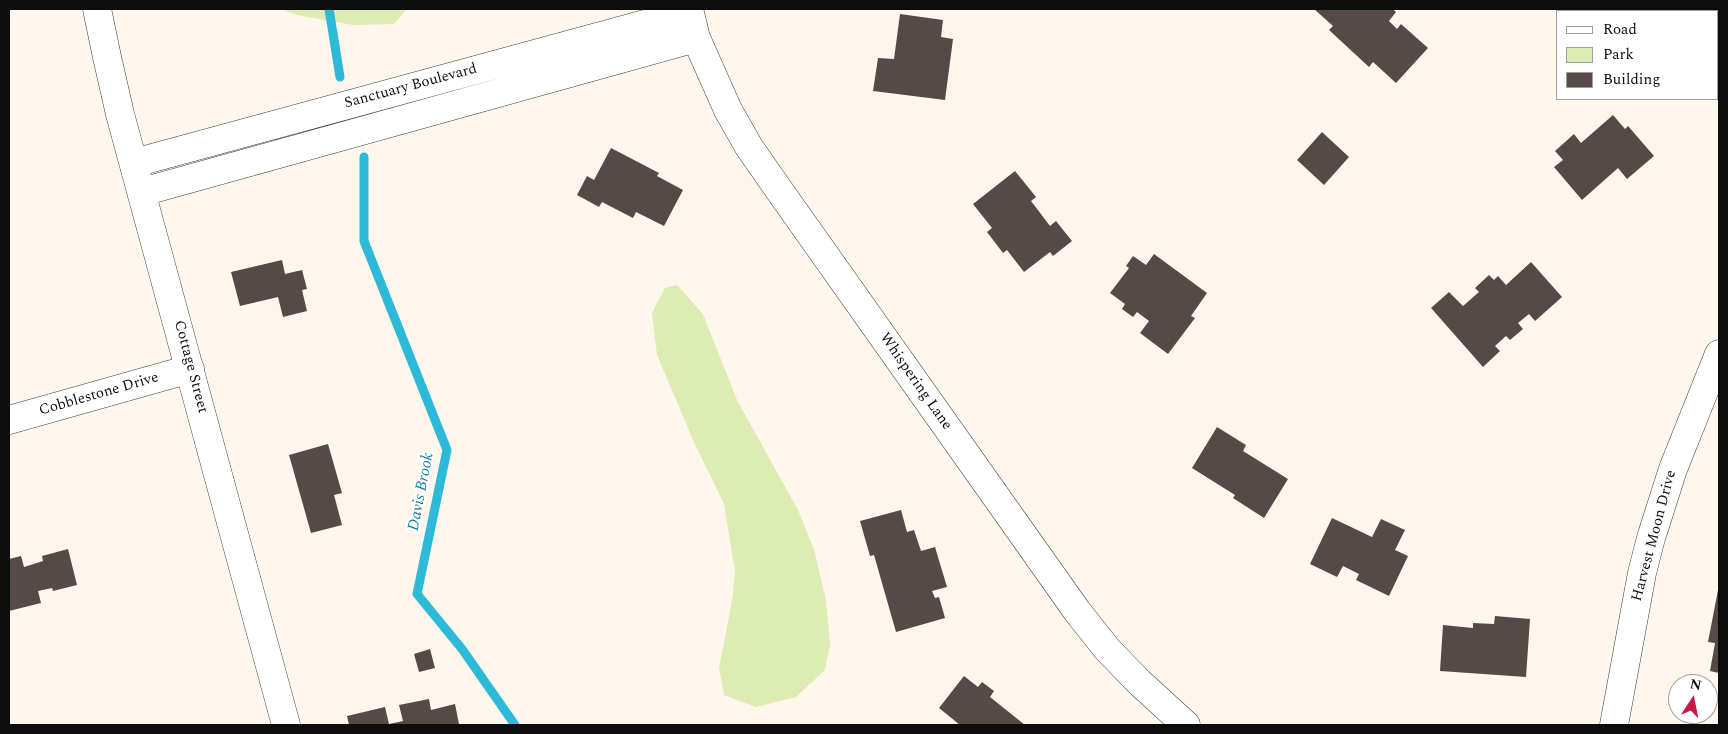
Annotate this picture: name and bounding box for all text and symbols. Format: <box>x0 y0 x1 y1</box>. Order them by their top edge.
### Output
legend <box>1556 10 1718 100</box>
text: Road <box>1603 18 1637 41</box>
text: Park <box>1603 43 1634 66</box>
street label: Sanctuary Boulevard <box>343 61 479 113</box>
text: Building <box>1603 68 1660 91</box>
street label: Cottage Street <box>169 319 211 415</box>
street label: Whispering Lane <box>875 330 955 434</box>
street label: Cobblestone Drive <box>37 369 161 421</box>
water label: Davis Brook <box>405 451 439 533</box>
street label: Harvest Moon Drive <box>1629 468 1681 604</box>
text: N <box>1688 673 1703 696</box>
north arrow <box>1668 674 1718 724</box>

